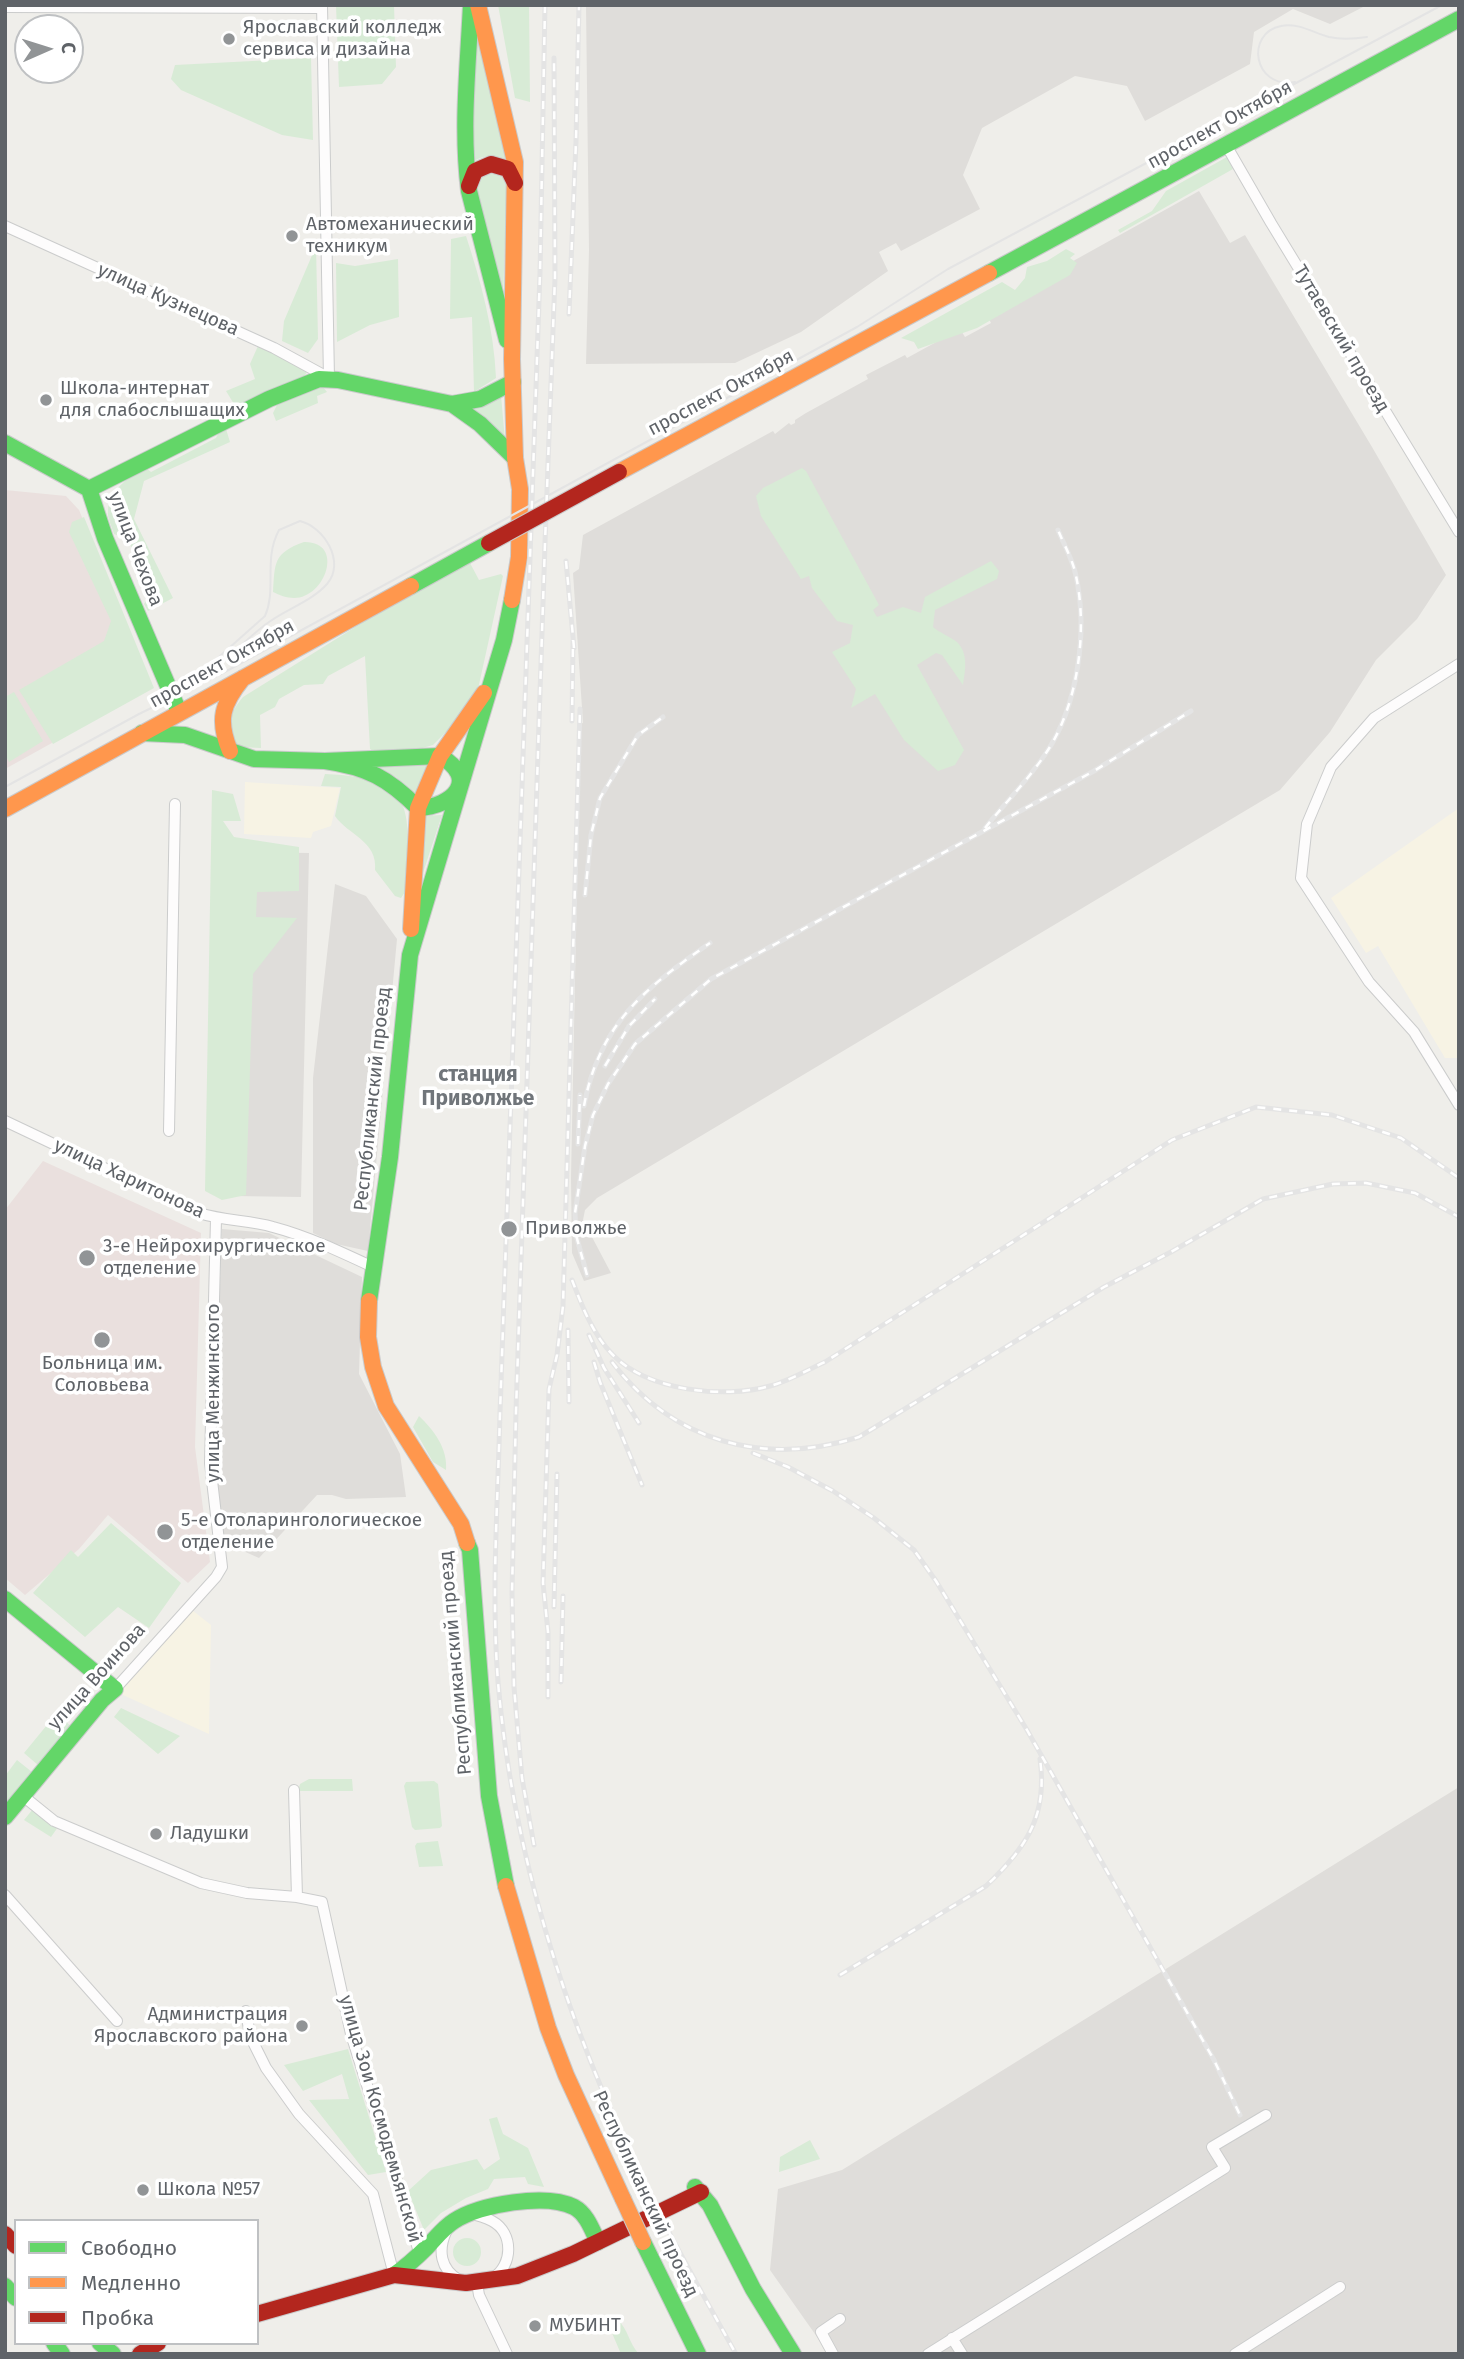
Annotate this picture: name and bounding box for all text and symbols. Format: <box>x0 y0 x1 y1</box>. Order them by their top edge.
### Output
north arrow <box>14 14 84 84</box>
place label: Ярославский колледж сервиса и дизайна <box>243 17 442 61</box>
marker: Ярославский колледж сервиса и дизайна <box>221 31 237 47</box>
text: С <box>57 42 80 54</box>
street label: проспект Октября <box>1144 76 1296 174</box>
place label: Автомеханический техникум <box>306 214 474 258</box>
marker: Автомеханический техникум <box>284 228 300 244</box>
street label: улица Кузнецова <box>94 259 242 341</box>
street label: Тутаевский проезд <box>1288 261 1394 417</box>
street label: проспект Октября <box>644 345 798 441</box>
place label: Школа-интернат для слабослышащих <box>60 378 245 422</box>
marker: Школа-интернат для слабослышащих <box>38 392 54 408</box>
street label: улица Чехова <box>103 489 167 609</box>
street label: проспект Октября <box>146 615 298 713</box>
street label: Республиканский проезд <box>350 986 396 1212</box>
district label: станция Приволжье <box>422 1062 534 1112</box>
street label: улица Харитонова <box>50 1134 208 1224</box>
place label: Приволжье <box>525 1218 627 1240</box>
marker: Приволжье <box>499 1219 519 1239</box>
place label: 3-е Нейрохирургическое отделение <box>103 1236 325 1280</box>
marker: 3-е Нейрохирургическое отделение <box>77 1248 97 1268</box>
street label: улица Менжинского <box>203 1303 225 1483</box>
marker: Больница им. Соловьева <box>92 1330 112 1350</box>
place label: Больница им. Соловьева <box>42 1353 162 1397</box>
place label: 5-е Отоларингологическое отделение <box>181 1510 422 1554</box>
marker: 5-е Отоларингологическое отделение <box>155 1522 175 1542</box>
street label: Республиканский проезд <box>435 1550 477 1776</box>
street label: улица Воинова <box>43 1619 151 1735</box>
place label: Ладушки <box>170 1823 249 1845</box>
marker: Ладушки <box>148 1826 164 1842</box>
street label: улица Зои Космодемьянской <box>334 1993 426 2245</box>
place label: Администрация Ярославского района <box>94 2004 288 2048</box>
marker: Администрация Ярославского района <box>294 2018 310 2034</box>
street label: Республиканский проезд <box>587 2087 703 2301</box>
place label: Школа №57 <box>157 2179 260 2201</box>
marker: Школа №57 <box>135 2182 151 2198</box>
legend <box>14 2219 259 2345</box>
text: Свободно <box>81 2235 177 2261</box>
text: Медленно <box>81 2270 181 2296</box>
text: Пробка <box>81 2305 154 2331</box>
place label: МУБИНТ <box>549 2315 621 2337</box>
marker: МУБИНТ <box>527 2318 543 2334</box>

